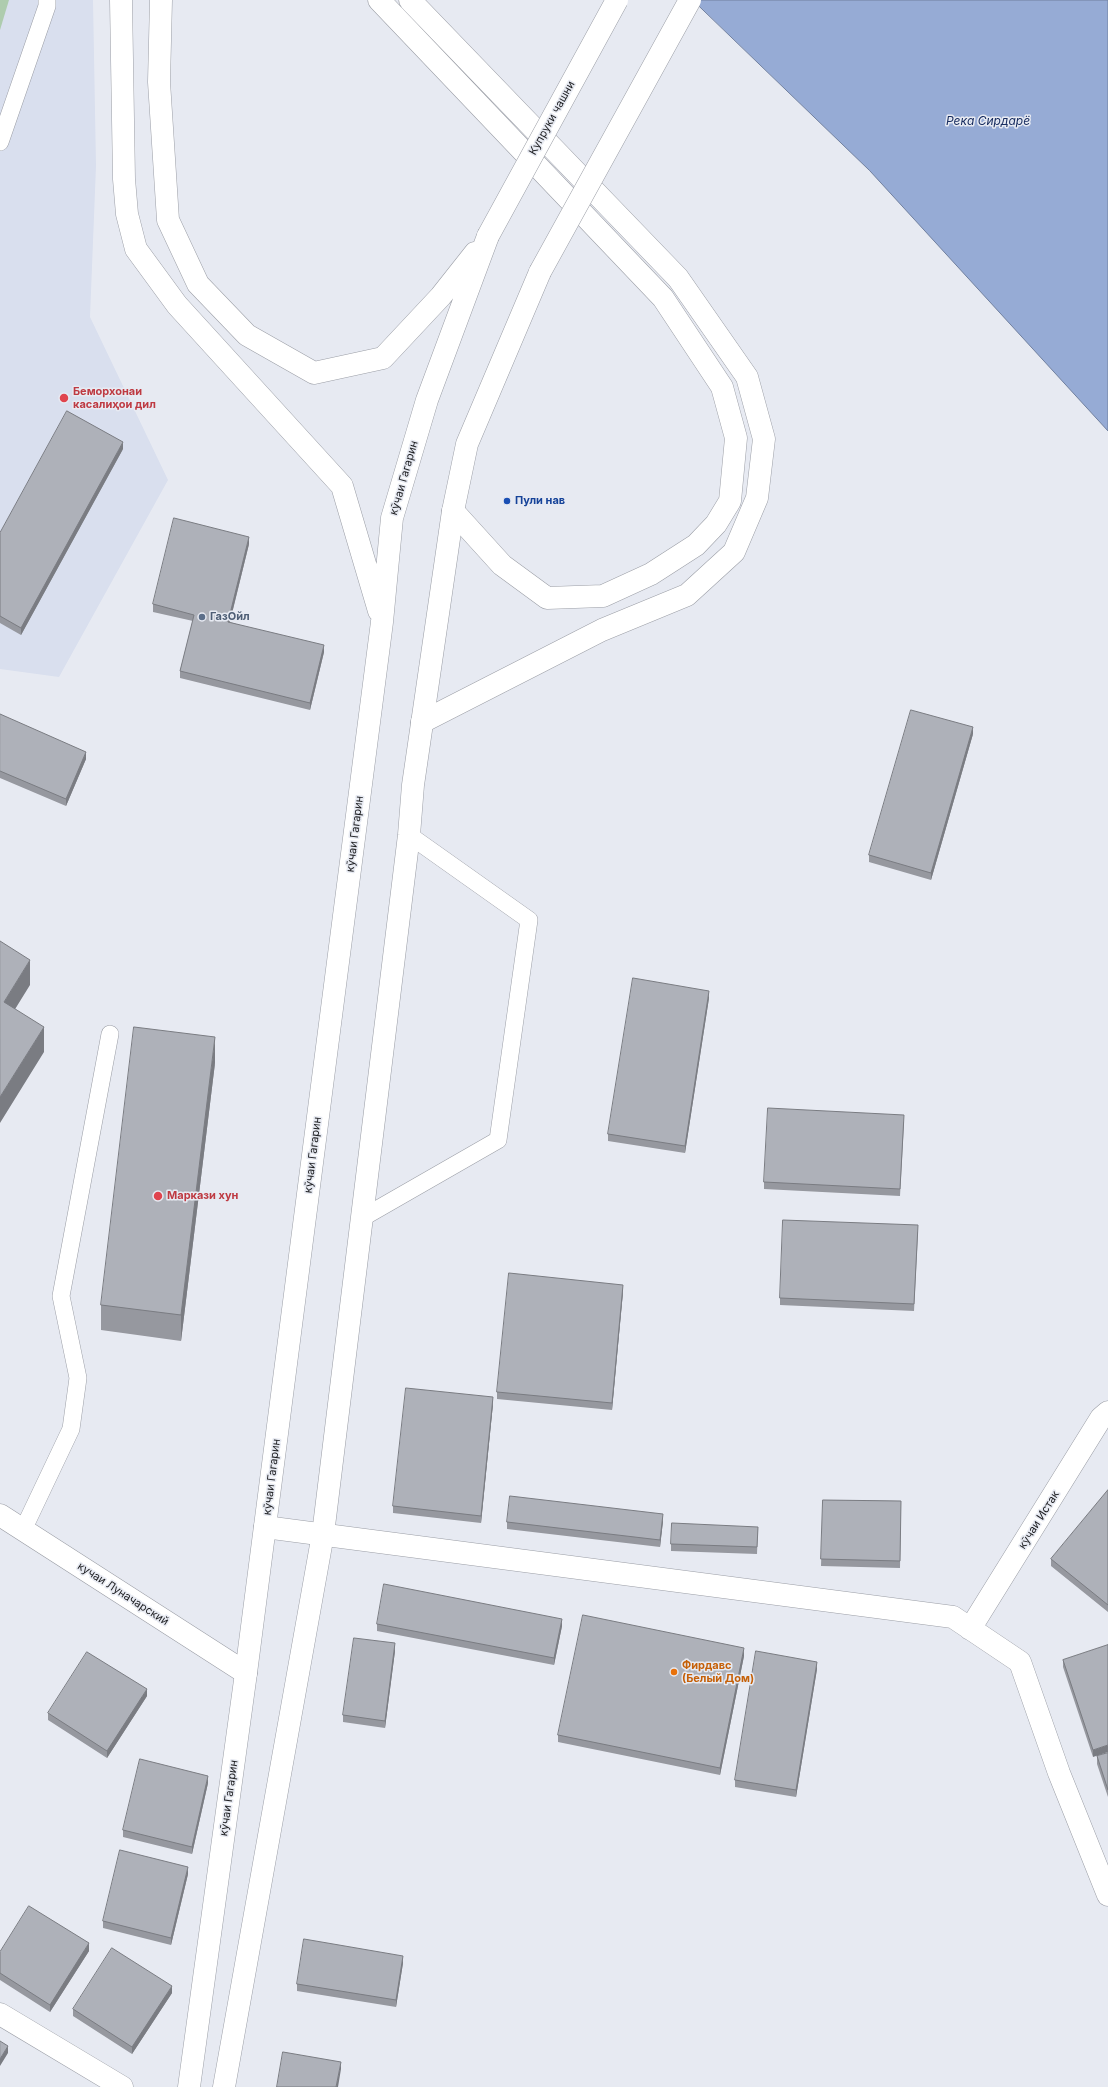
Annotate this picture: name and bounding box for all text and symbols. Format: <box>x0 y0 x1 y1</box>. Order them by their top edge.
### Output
street label: Купруки чашни <box>526 79 578 157</box>
water label: Река Сирдарё <box>946 114 1030 128</box>
place label: Беморхонаи касалиҳои дил <box>73 385 156 411</box>
marker: Беморхонаи касалиҳои дил <box>58 392 70 404</box>
street label: кӯчаи Гагарин <box>387 439 421 517</box>
place label: Пули нав <box>515 494 565 508</box>
marker: Пули нав <box>502 496 512 506</box>
place label: ГазОйл <box>210 610 250 624</box>
marker: ГазОйл <box>197 612 207 622</box>
street label: кӯчаи Гагарин <box>344 795 366 873</box>
street label: кӯчаи Гагарин <box>302 1116 324 1194</box>
place label: Маркази хун <box>167 1189 238 1203</box>
marker: Маркази хун <box>152 1190 164 1202</box>
street label: кӯчаи Гагарин <box>261 1438 283 1516</box>
street label: кӯчаи Истак <box>1016 1488 1062 1552</box>
street label: кучаи Луначарский <box>75 1560 171 1628</box>
place label: Фирдавс (Белый Дом) <box>682 1659 754 1685</box>
marker: Фирдавс (Белый Дом) <box>669 1667 679 1677</box>
street label: кӯчаи Гагарин <box>217 1759 241 1837</box>

